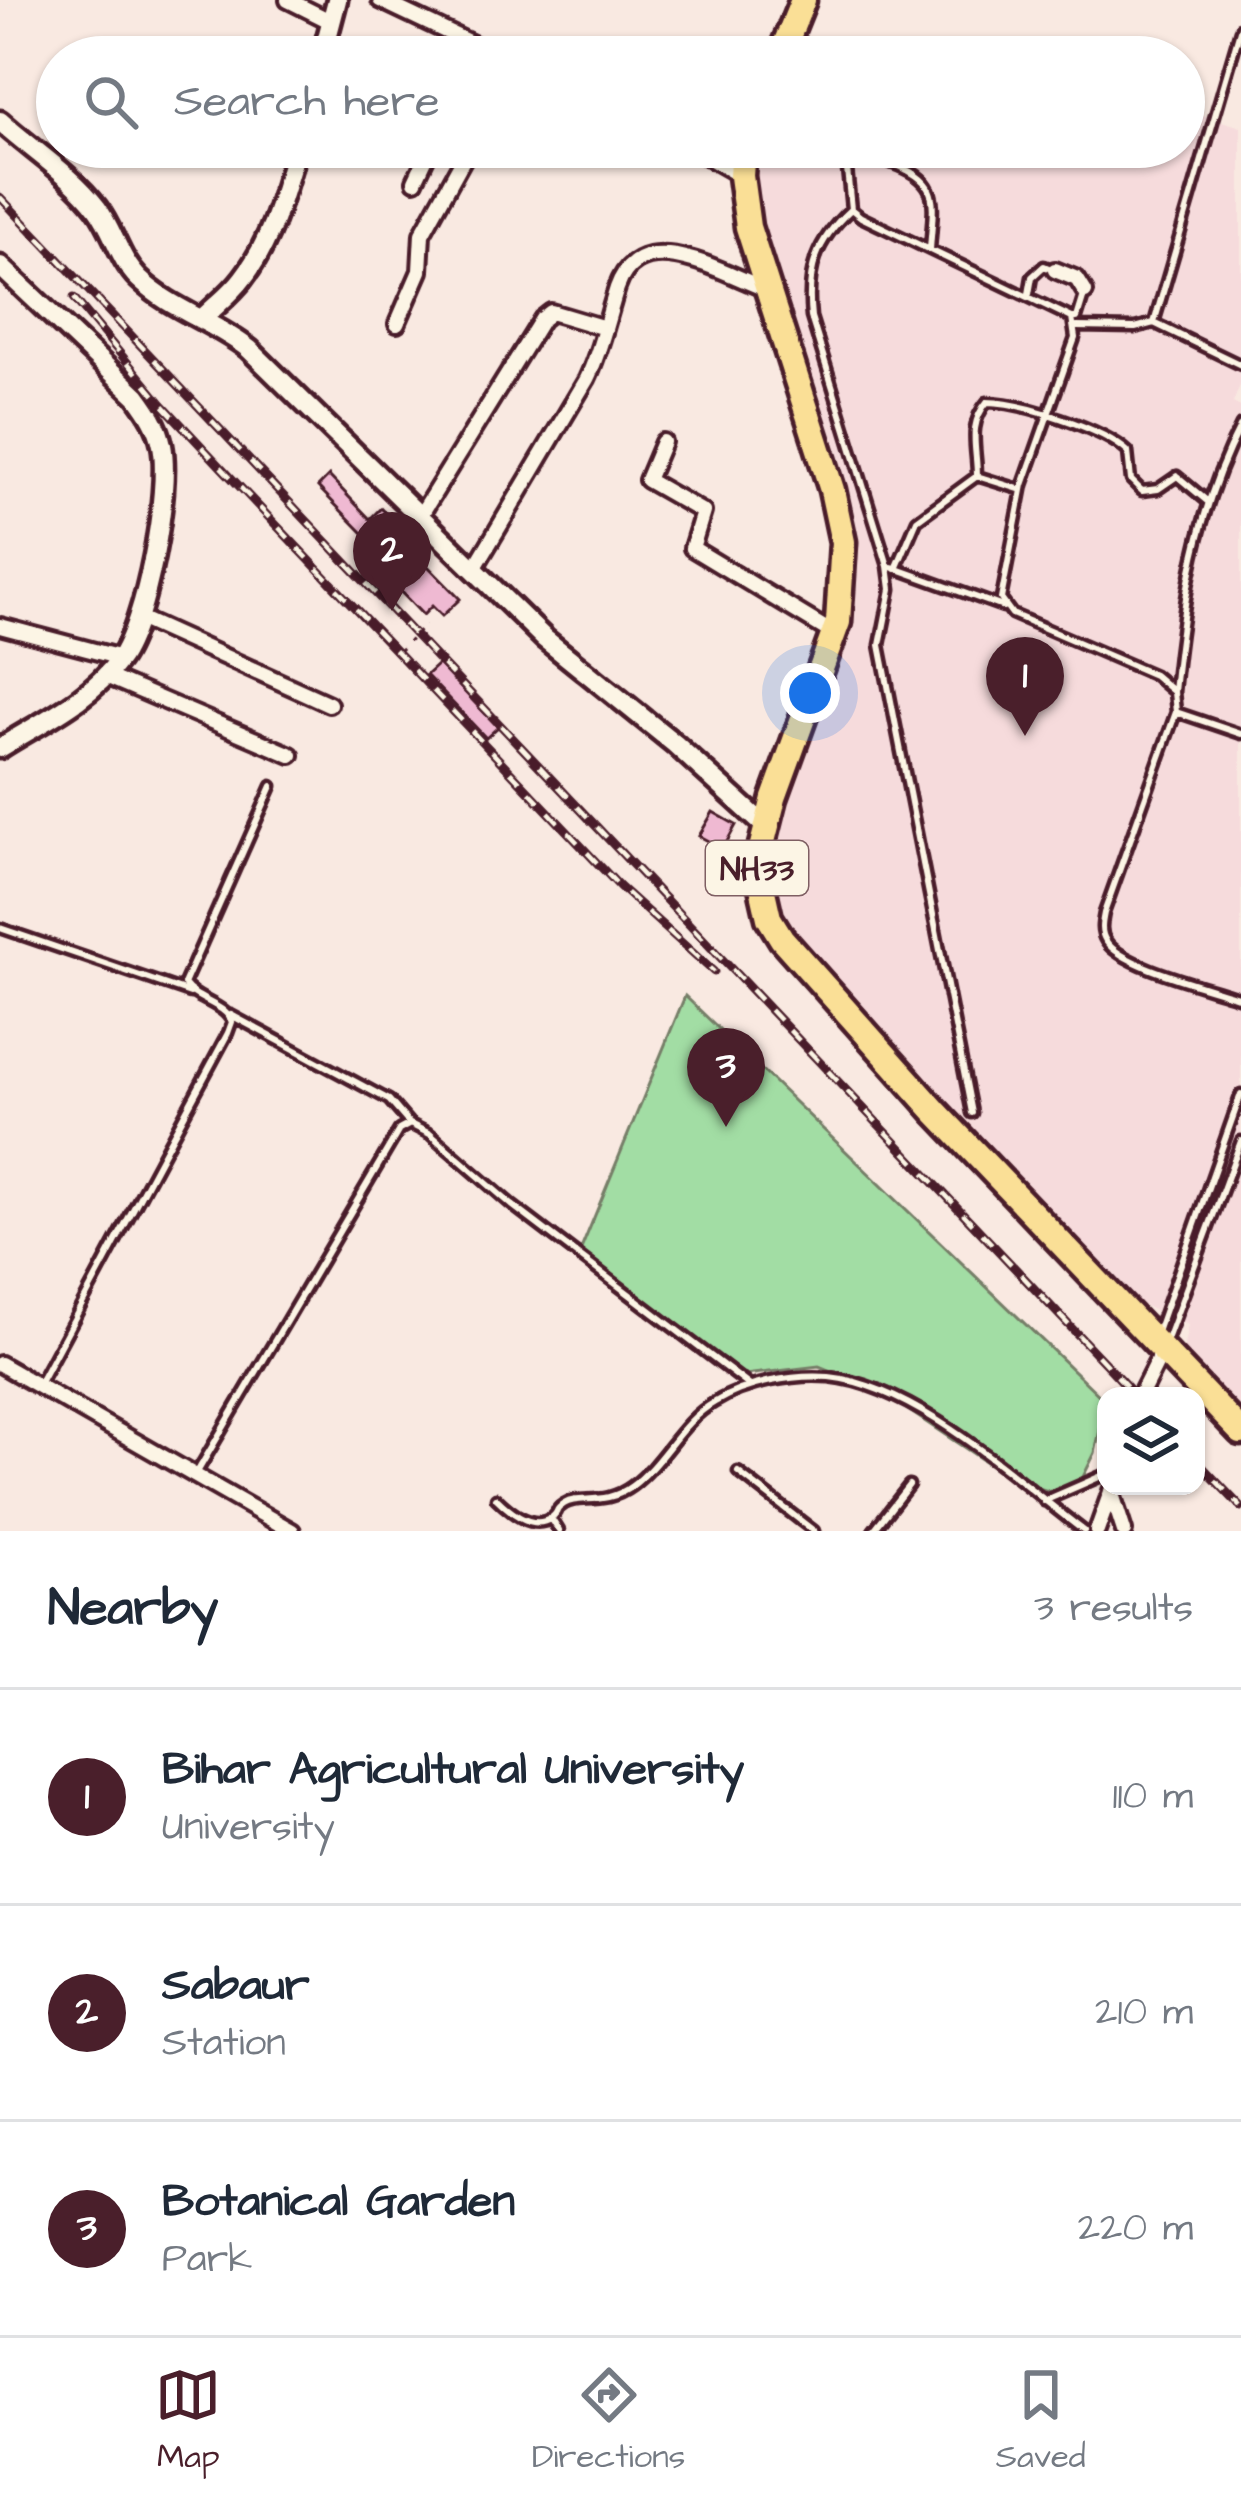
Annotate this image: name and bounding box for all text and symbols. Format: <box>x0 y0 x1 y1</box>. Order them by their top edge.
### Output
search box <box>36 36 1205 168</box>
icon: search <box>78 69 144 135</box>
text: Search here <box>174 71 440 133</box>
pin: 2 <box>353 512 431 611</box>
pin: 1 <box>986 637 1064 736</box>
your location <box>780 663 840 723</box>
road number: NH33 <box>706 841 808 895</box>
pin: 3 <box>687 1028 765 1127</box>
map controls <box>1097 1387 1205 1495</box>
button: layers <box>1097 1387 1205 1495</box>
text: Nearby <box>48 1574 218 1645</box>
text: 3 results <box>1034 1582 1193 1636</box>
text: Bihar Agricultural University <box>162 1739 744 1801</box>
text: 1 <box>85 1770 90 1824</box>
text: 110 m <box>1112 1770 1193 1824</box>
text: University <box>162 1801 335 1855</box>
text: Sabaur <box>162 1955 310 2017</box>
text: 2 <box>76 1986 98 2040</box>
text: 210 m <box>1095 1986 1193 2040</box>
text: Station <box>162 2017 286 2071</box>
text: Botanical Garden <box>162 2171 515 2233</box>
text: 3 <box>77 2202 97 2256</box>
text: 220 m <box>1078 2202 1193 2256</box>
text: Park <box>162 2233 252 2287</box>
tab: Map <box>155 2362 221 2480</box>
tab: Directions <box>532 2362 685 2480</box>
tab: Saved <box>996 2362 1086 2480</box>

